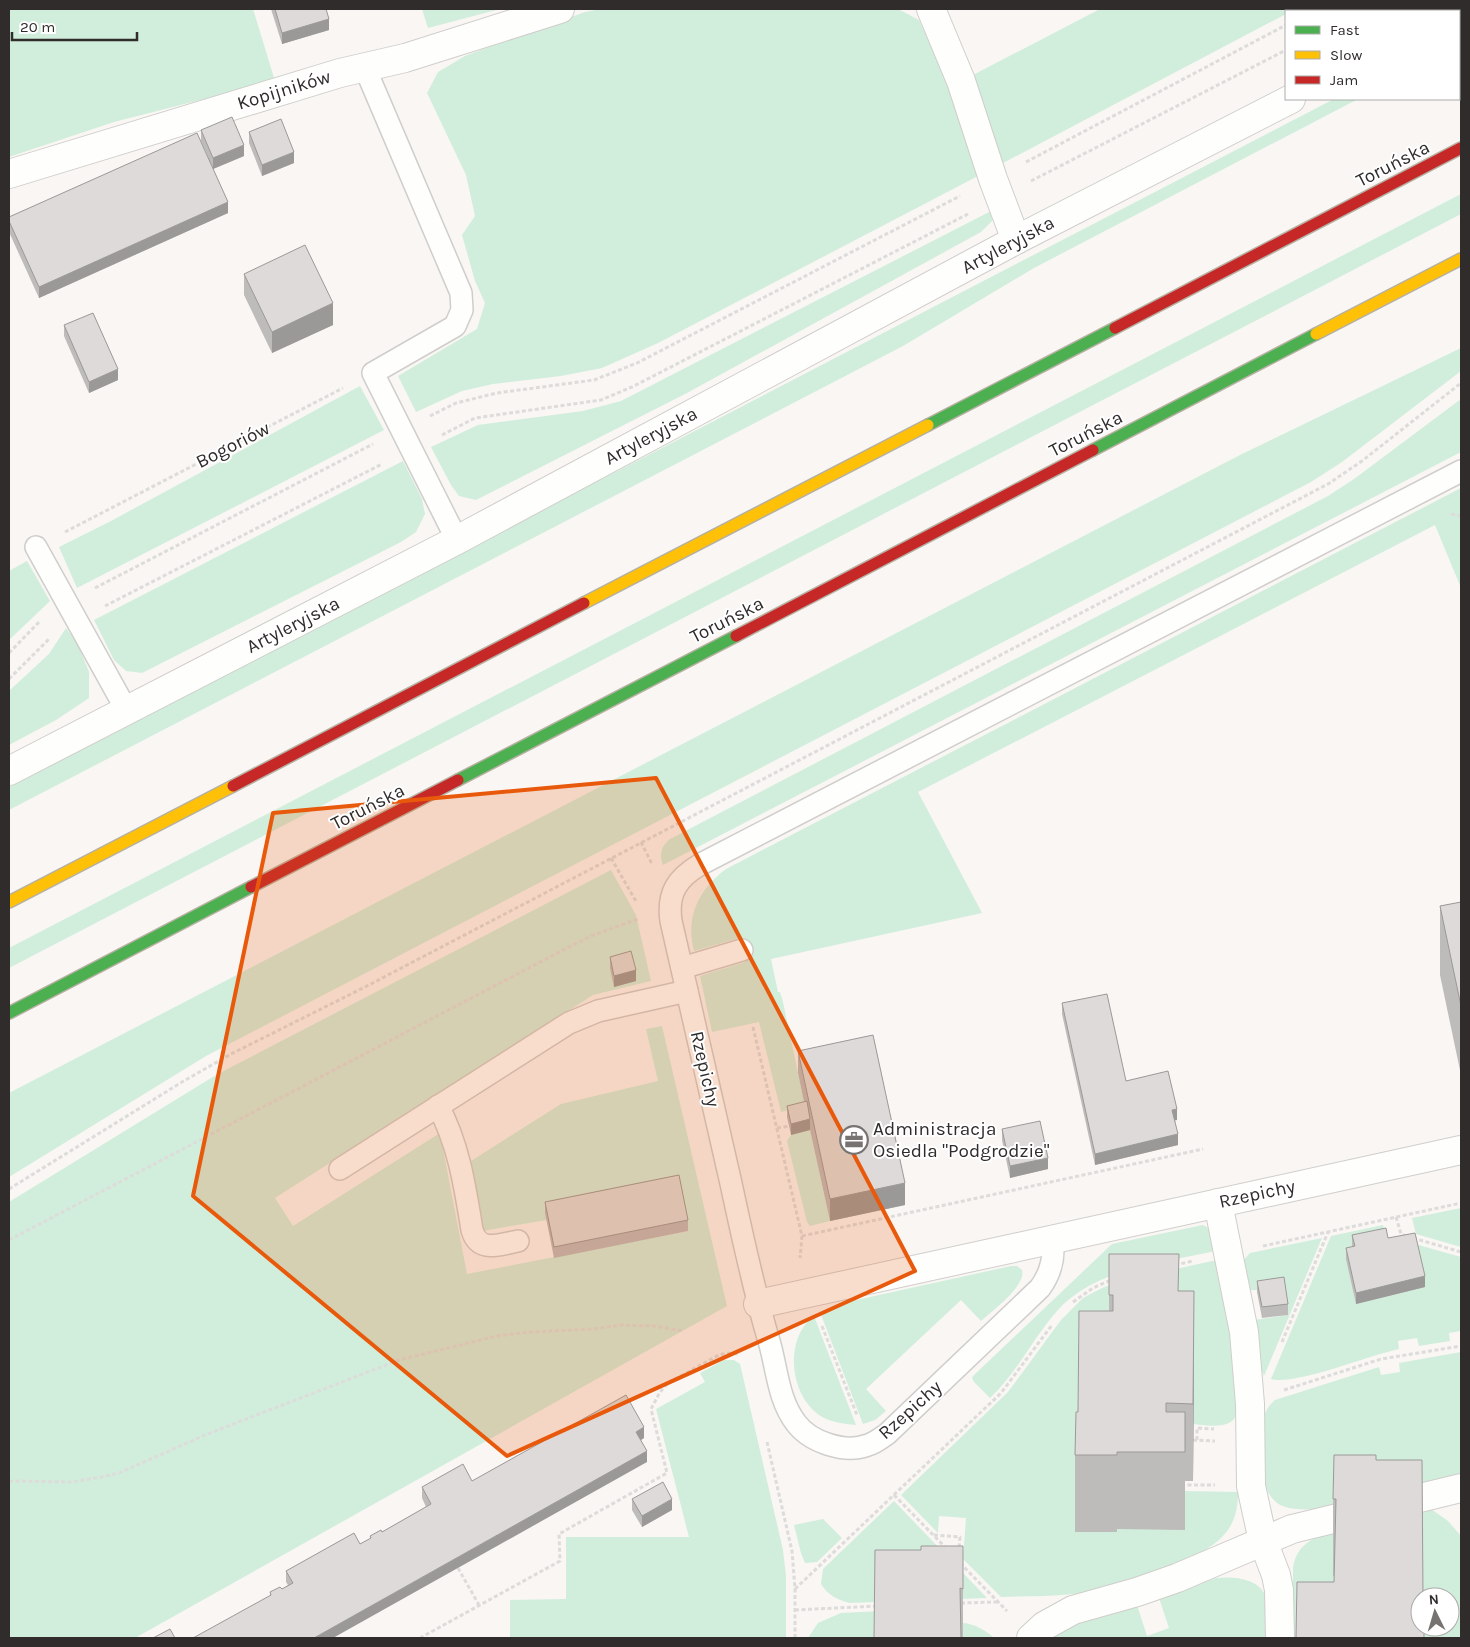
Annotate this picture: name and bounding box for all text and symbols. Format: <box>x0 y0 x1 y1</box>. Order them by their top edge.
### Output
scale bar <box>12 10 138 42</box>
legend <box>1285 10 1460 100</box>
text: 20 m <box>20 18 55 36</box>
text: Fast <box>1330 21 1360 39</box>
text: Slow <box>1330 46 1362 64</box>
street label: Kopijników <box>235 65 334 115</box>
text: Jam <box>1330 71 1358 89</box>
street label: Toruńska <box>1353 136 1433 192</box>
street label: Artyleryjska <box>958 211 1058 279</box>
street label: Artyleryjska <box>601 402 701 470</box>
street label: Toruńska <box>1046 406 1126 462</box>
street label: Bogoriów <box>192 417 274 473</box>
street label: Artyleryjska <box>243 592 343 658</box>
street label: Toruńska <box>687 592 767 648</box>
street label: Toruńska <box>328 779 408 835</box>
street label: Rzepichy <box>686 1029 724 1109</box>
place label: Administracja Osiedla "Podgrodzie" <box>873 1118 1050 1162</box>
office icon: Administracja Osiedla "Podgrodzie" <box>839 1125 869 1155</box>
street label: Rzepichy <box>1217 1175 1297 1213</box>
street label: Rzepichy <box>874 1376 946 1444</box>
north arrow <box>1410 1587 1460 1637</box>
text: N <box>1428 1591 1440 1608</box>

